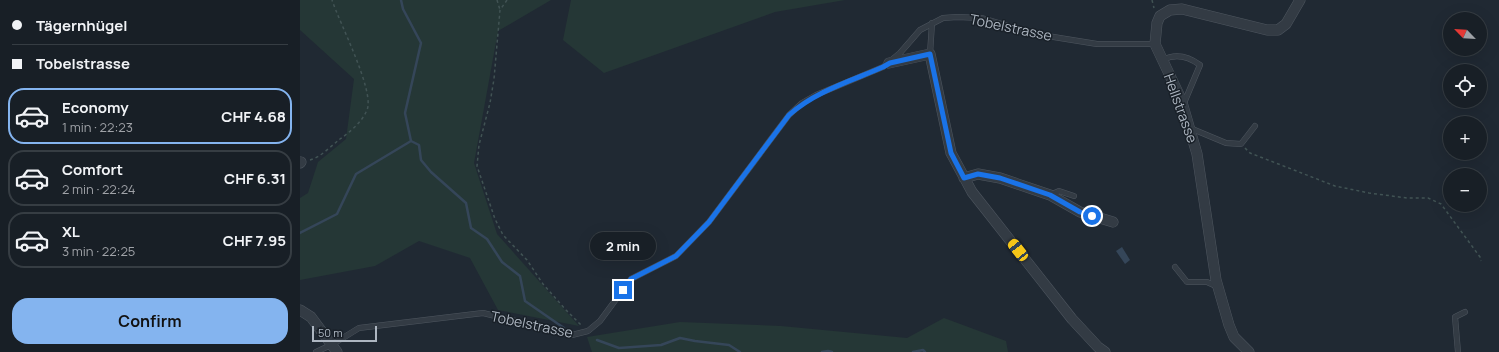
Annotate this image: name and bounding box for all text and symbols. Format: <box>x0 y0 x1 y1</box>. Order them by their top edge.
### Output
street label: Tobelstrasse <box>968 9 1054 45</box>
north arrow <box>1443 12 1487 56</box>
map controls <box>1443 12 1487 212</box>
text: Tägernhügel <box>36 15 128 36</box>
text: Tobelstrasse <box>36 53 130 74</box>
button: locate <box>1443 64 1487 108</box>
street label: Hellstrasse <box>1160 71 1202 145</box>
text: Economy <box>62 97 129 118</box>
icon: car <box>14 98 50 134</box>
text: CHF 4.68 <box>221 106 286 127</box>
button: + <box>1443 116 1487 160</box>
text: 1 min · 22:23 <box>62 118 133 136</box>
text: Comfort <box>62 159 123 180</box>
icon: car <box>14 160 50 196</box>
text: CHF 6.31 <box>224 168 286 189</box>
button: − <box>1443 168 1487 212</box>
text: 2 min · 22:24 <box>62 180 135 198</box>
route start <box>1083 207 1101 225</box>
text: XL <box>62 221 80 242</box>
icon: car <box>14 222 50 258</box>
text: CHF 7.95 <box>223 230 286 251</box>
callout: 2 min <box>590 232 656 260</box>
text: 2 min <box>606 237 640 255</box>
car <box>1006 237 1030 263</box>
text: 3 min · 22:25 <box>62 242 135 260</box>
route end <box>614 281 632 299</box>
button: Confirm <box>12 298 288 344</box>
street label: Tobelstrasse <box>489 306 575 342</box>
scale bar <box>312 324 377 343</box>
text: 50 m <box>318 325 343 340</box>

